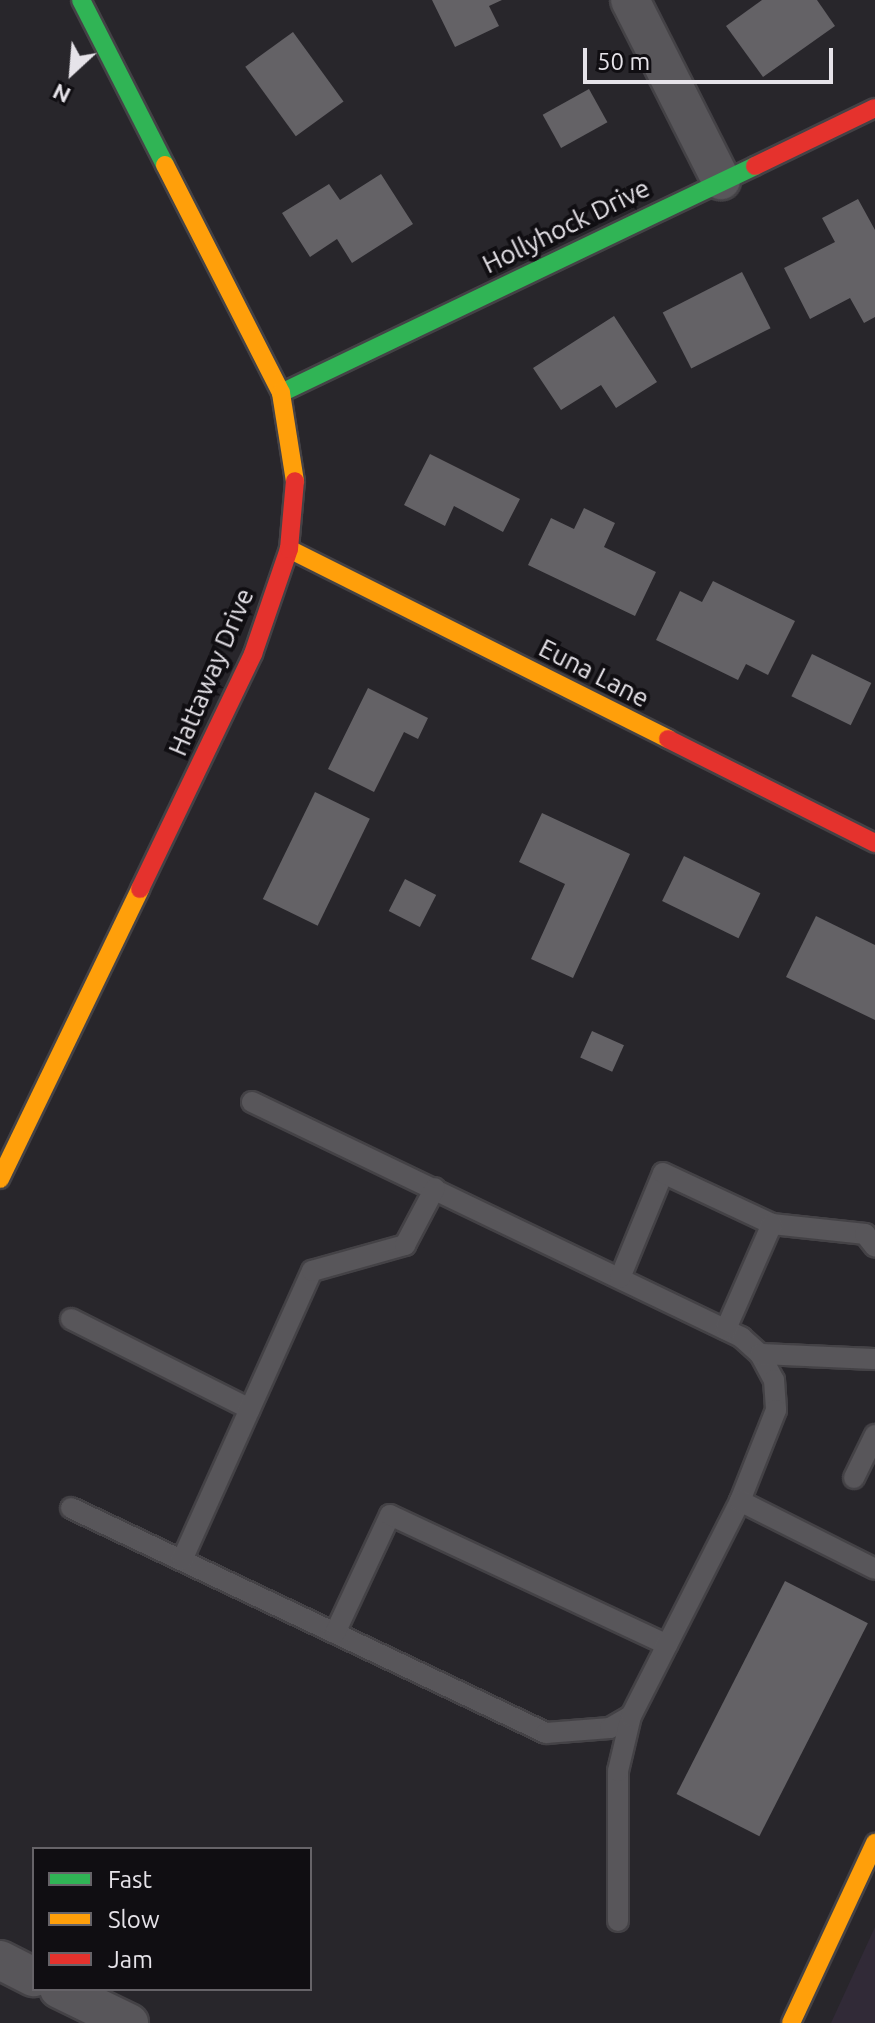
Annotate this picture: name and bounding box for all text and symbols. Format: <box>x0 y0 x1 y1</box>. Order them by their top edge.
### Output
north arrow <box>32 32 112 112</box>
scale bar <box>587 32 837 82</box>
text: 50 m <box>597 48 650 75</box>
text: N <box>48 79 74 109</box>
street label: Hollyhock Drive <box>477 172 655 280</box>
street label: Hattaway Drive <box>162 584 260 760</box>
street label: Euna Lane <box>534 632 654 714</box>
legend <box>32 1847 312 1991</box>
text: Fast <box>108 1866 152 1893</box>
text: Slow <box>108 1906 160 1933</box>
text: Jam <box>108 1946 153 1973</box>

